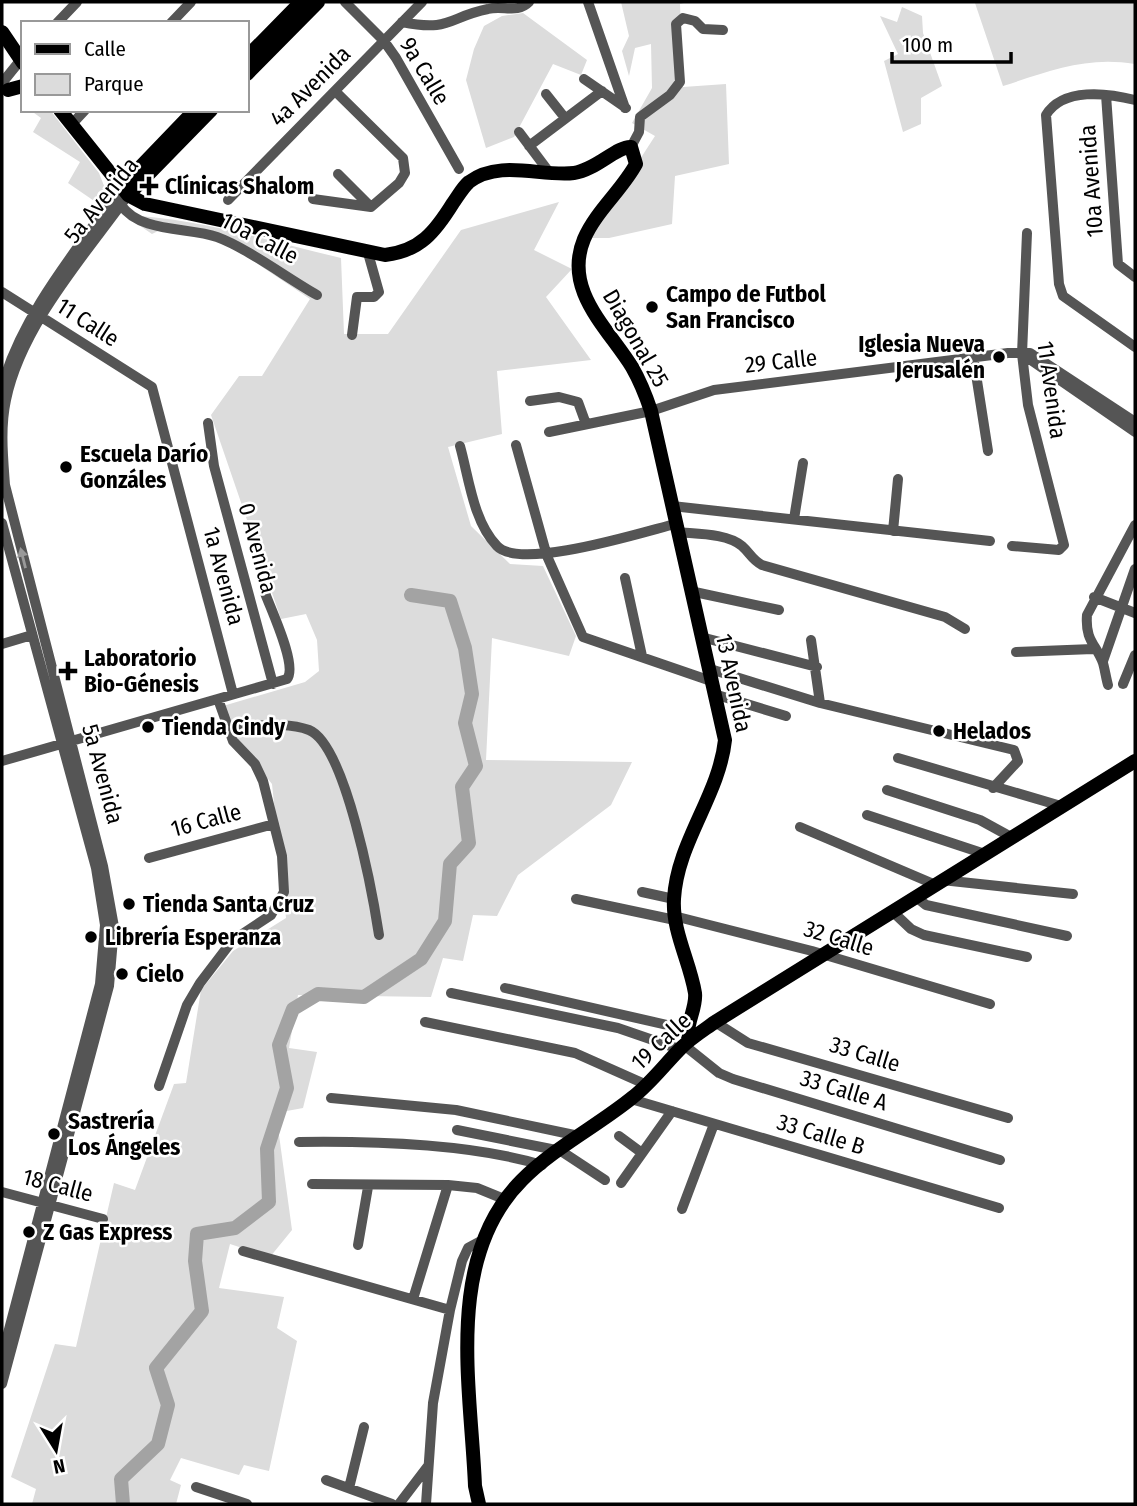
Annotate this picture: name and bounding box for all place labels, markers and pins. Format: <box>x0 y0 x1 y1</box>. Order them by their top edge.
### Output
place label: Clínicas Shalom <box>165 172 314 200</box>
marker: Clínicas Shalom <box>139 176 159 196</box>
place label: Campo de Futbol San Francisco <box>666 280 826 334</box>
marker: Campo de Futbol San Francisco <box>644 299 660 315</box>
place label: Iglesia Nueva Jerusalén <box>858 330 985 384</box>
marker: Iglesia Nueva Jerusalén <box>991 349 1007 365</box>
place label: Escuela Darío Gonzáles <box>80 440 208 494</box>
marker: Escuela Darío Gonzáles <box>58 459 74 475</box>
place label: Laboratorio Bio-Génesis <box>84 644 199 698</box>
marker: Laboratorio Bio-Génesis <box>58 661 78 681</box>
place label: Tienda Cindy <box>162 713 286 741</box>
place label: Helados <box>953 717 1031 745</box>
marker: Tienda Cindy <box>140 719 156 735</box>
marker: Helados <box>931 723 947 739</box>
place label: Tienda Santa Cruz <box>143 890 314 918</box>
marker: Tienda Santa Cruz <box>121 896 137 912</box>
place label: Librería Esperanza <box>105 923 281 951</box>
marker: Librería Esperanza <box>83 929 99 945</box>
place label: Cielo <box>136 960 184 988</box>
marker: Cielo <box>114 966 130 982</box>
place label: Sastrería Los Ángeles <box>68 1107 180 1161</box>
marker: Sastrería Los Ángeles <box>46 1126 62 1142</box>
place label: Z Gas Express <box>43 1218 172 1246</box>
marker: Z Gas Express <box>21 1224 37 1240</box>

